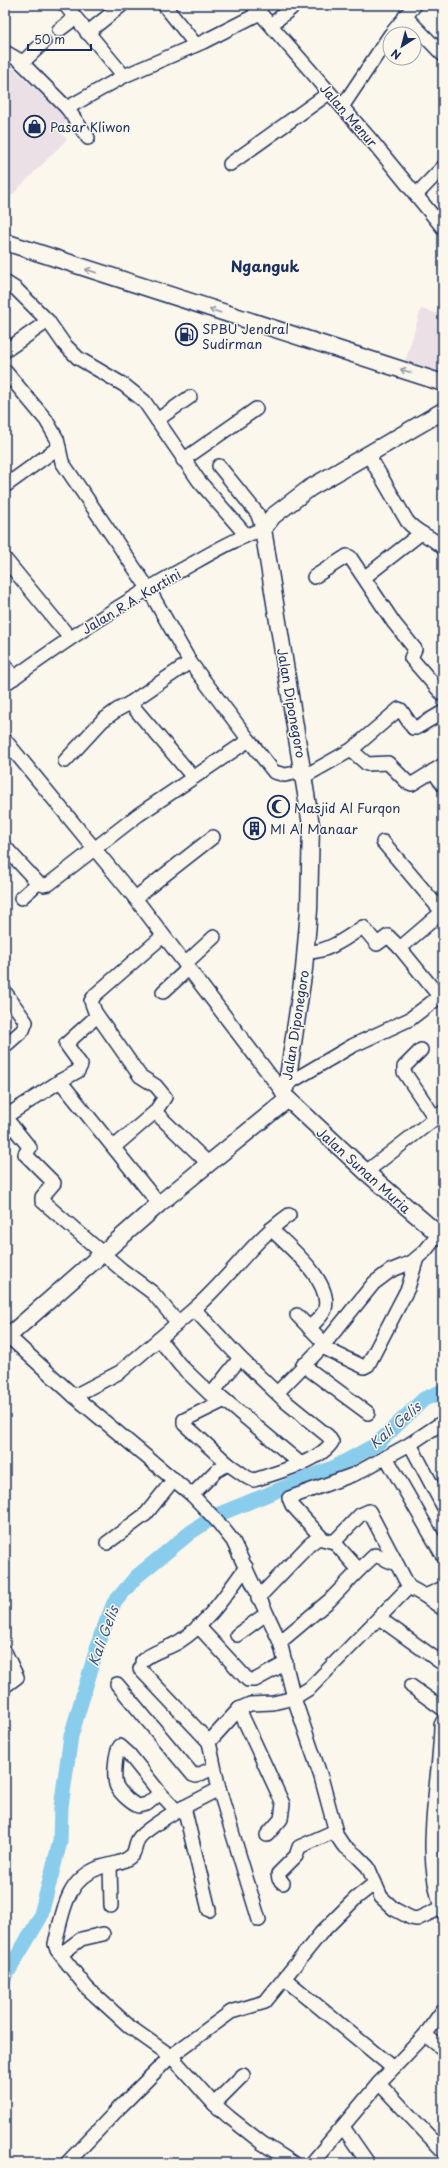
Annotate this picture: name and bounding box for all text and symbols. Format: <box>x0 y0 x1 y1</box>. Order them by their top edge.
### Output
scale bar <box>28 26 91 52</box>
north arrow <box>382 26 422 66</box>
text: 50 m <box>34 30 65 48</box>
text: N <box>387 45 404 64</box>
street label: Jalan Menur <box>316 79 383 152</box>
shop icon: Pasar Kliwon <box>21 113 47 139</box>
place label: Pasar Kliwon <box>50 117 130 136</box>
district label: Nganguk <box>231 254 299 277</box>
one-way arrow <box>85 267 98 274</box>
one-way arrow <box>209 307 222 314</box>
place label: SPBU Jendral Sudirman <box>202 319 289 353</box>
fuel station icon: SPBU Jendral Sudirman <box>173 322 199 348</box>
one-way arrow <box>399 367 412 374</box>
street label: Jalan R.A. Kartini <box>78 564 184 638</box>
street label: Jalan Diponegoro <box>273 647 311 759</box>
mosque icon: Masjid Al Furqon <box>265 794 291 820</box>
place label: Masjid Al Furqon <box>294 798 400 817</box>
building icon: MI Al Manaar <box>241 815 267 841</box>
place label: MI Al Manaar <box>270 819 358 838</box>
street label: Jalan Diponegoro <box>277 969 313 1081</box>
street label: Jalan Sunan Muria <box>313 1123 416 1218</box>
water label: Kali Gelis <box>365 1396 427 1453</box>
water label: Kali Gelis <box>82 1602 124 1669</box>

